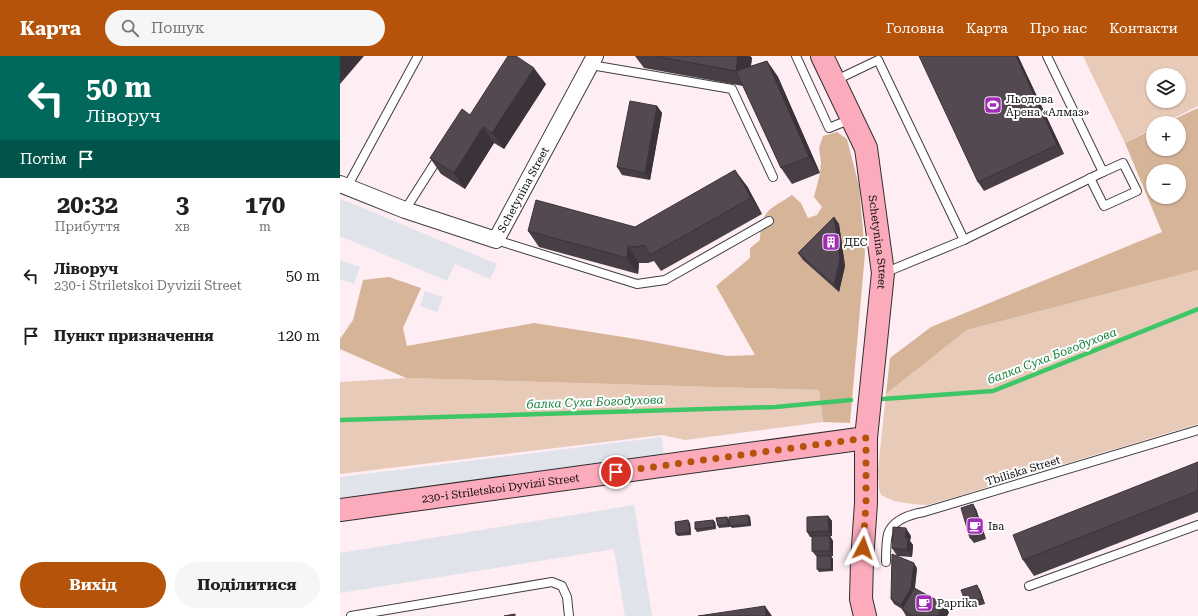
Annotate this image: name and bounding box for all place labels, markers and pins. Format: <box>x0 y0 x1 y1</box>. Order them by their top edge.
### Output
place label: Льодова Арена «Алмаз» <box>1006 93 1089 119</box>
sports icon: Льодова Арена «Алмаз» <box>983 95 1003 115</box>
building icon: ДЕС <box>821 232 841 252</box>
place label: ДЕС <box>844 236 868 249</box>
pin <box>599 455 633 489</box>
cafe icon: Іва <box>965 516 985 536</box>
place label: Іва <box>988 520 1004 533</box>
cafe icon: Paprika <box>914 593 934 613</box>
place label: Paprika <box>937 597 978 610</box>

